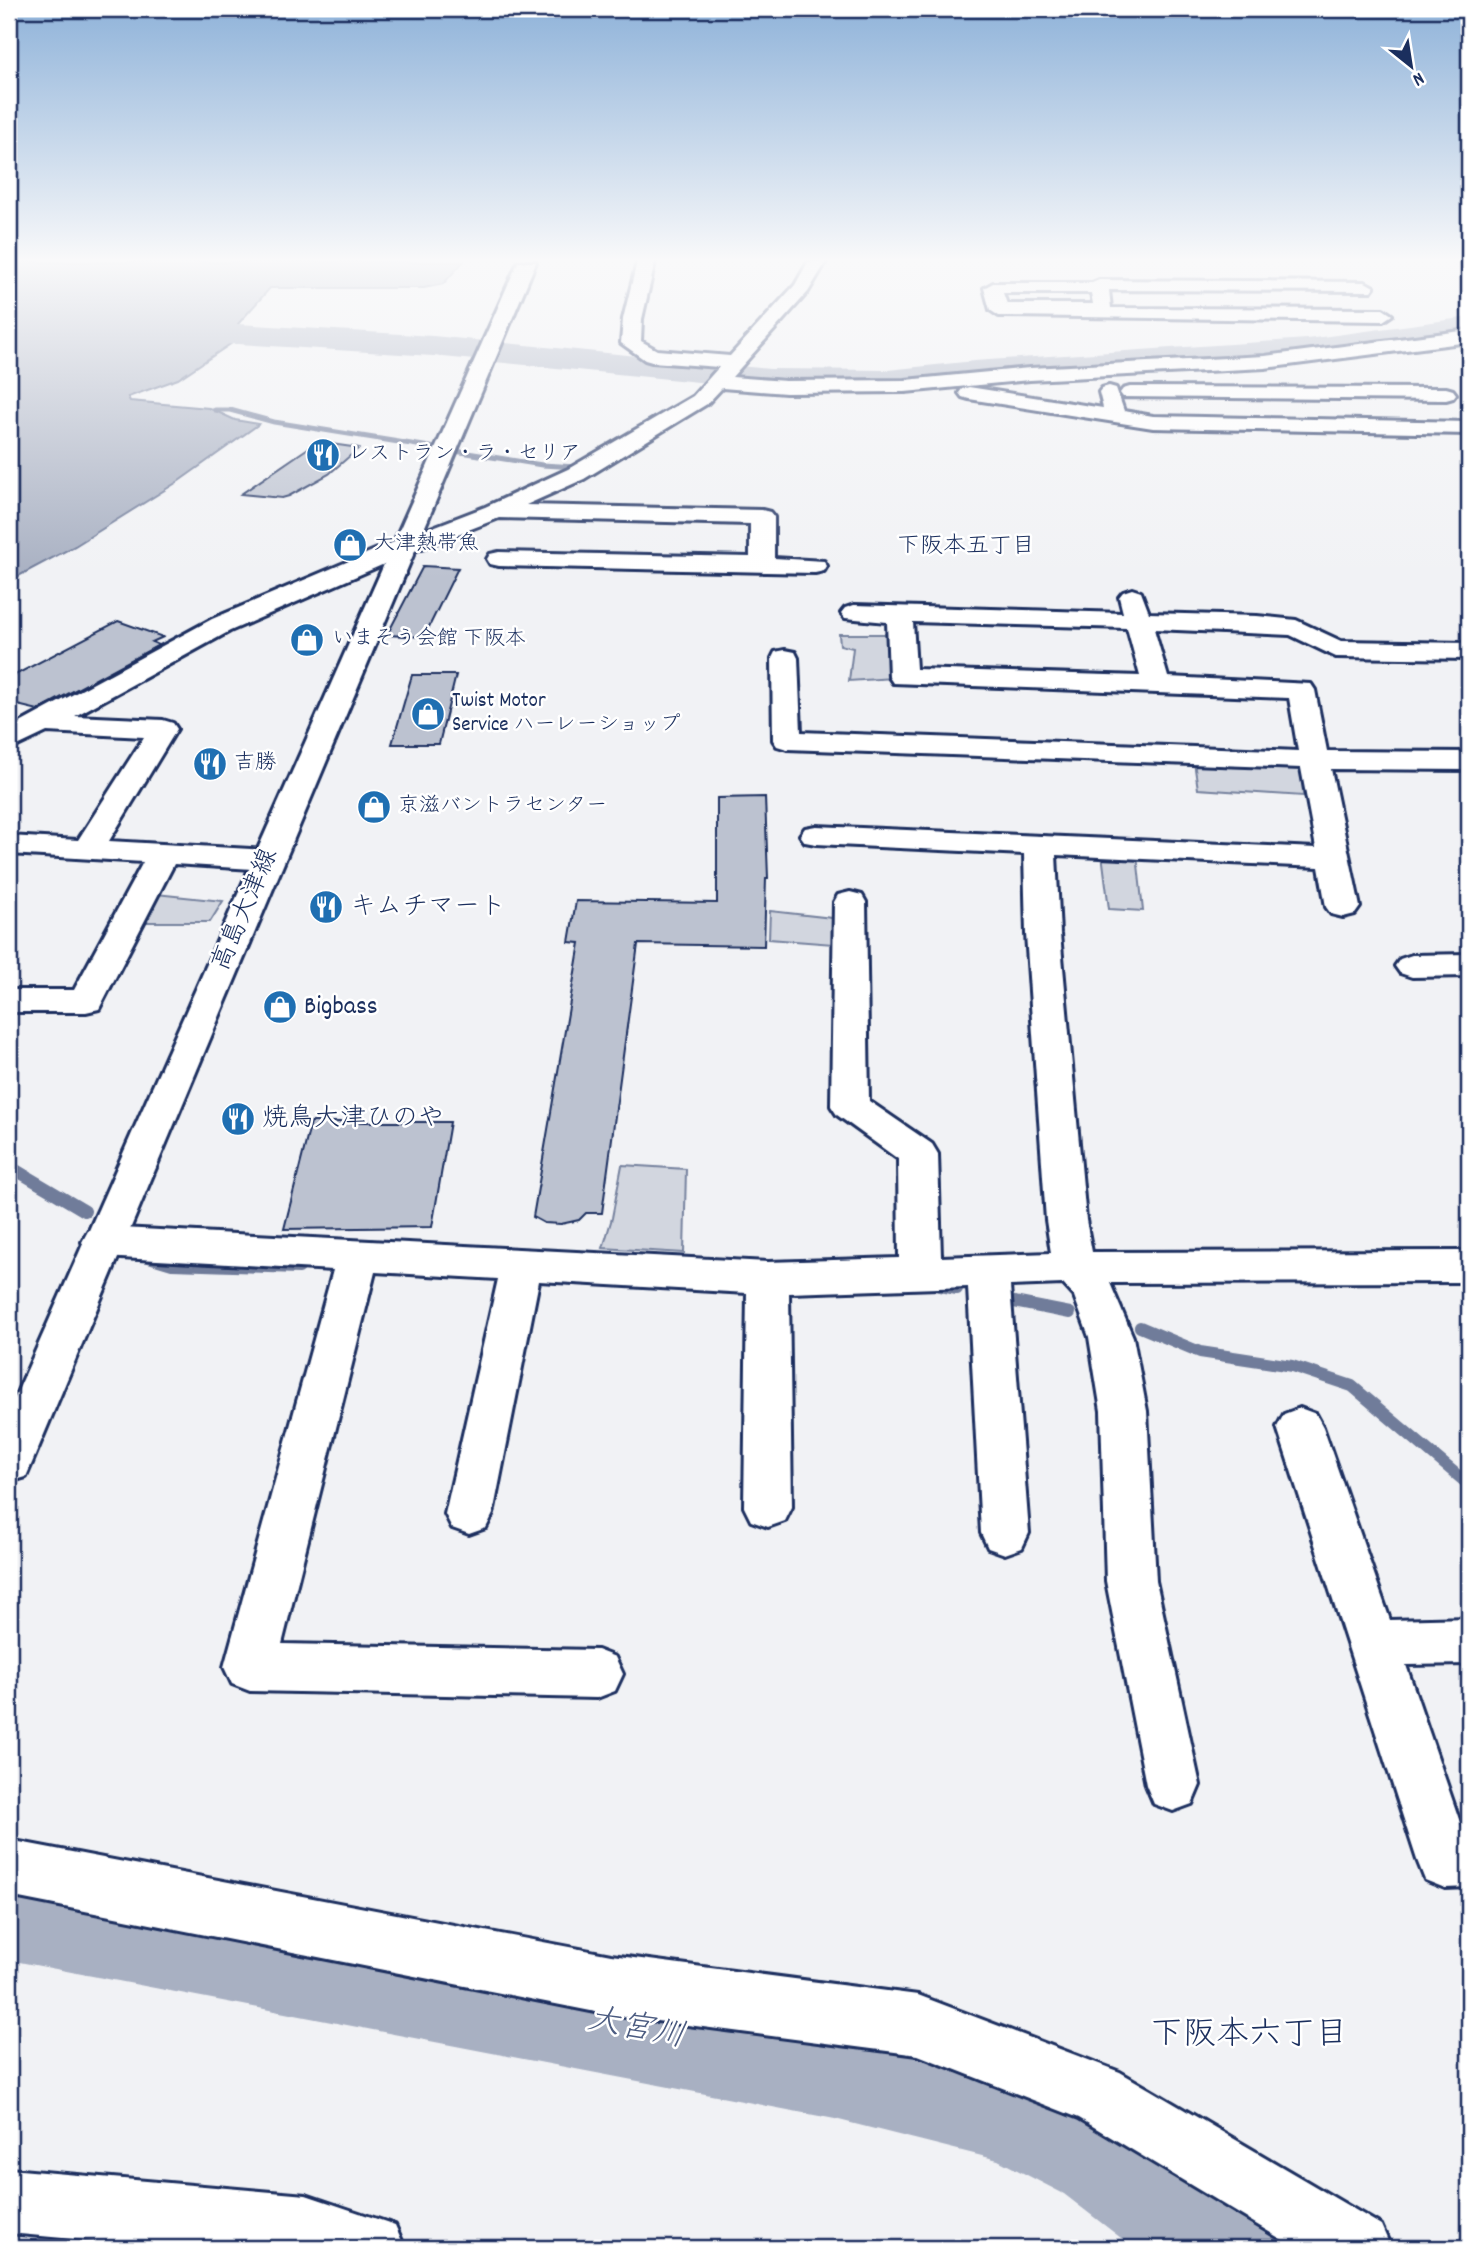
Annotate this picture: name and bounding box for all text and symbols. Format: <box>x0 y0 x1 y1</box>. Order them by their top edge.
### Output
north arrow <box>1376 32 1446 102</box>
text: N <box>1407 64 1429 92</box>
restaurant icon: レストラン・ラ・セリア <box>304 436 342 474</box>
place label: レストラン・ラ・セリア <box>348 440 581 470</box>
shop icon: 大津熱帯魚 <box>331 526 369 564</box>
place label: 大津熱帯魚 <box>374 530 479 560</box>
district label: 下阪本五丁目 <box>897 531 1035 564</box>
shop icon: いまそう会館 下阪本 <box>288 621 326 659</box>
place label: いまそう会館 下阪本 <box>332 625 526 655</box>
place label: Twist Motor Service ハーレーショップ <box>452 687 681 741</box>
shop icon: Twist Motor Service ハーレーショップ <box>409 695 447 733</box>
restaurant icon: 吉勝 <box>191 745 229 783</box>
place label: 吉勝 <box>234 749 276 779</box>
shop icon: 京滋バントラセンター <box>355 788 393 826</box>
place label: 京滋バントラセンター <box>398 792 607 822</box>
street label: 高島大津線 <box>204 843 288 977</box>
restaurant icon: キムチマート <box>307 888 345 926</box>
place label: キムチマート <box>350 889 506 926</box>
shop icon: Bigbass <box>261 988 299 1026</box>
place label: Bigbass <box>304 989 378 1026</box>
restaurant icon: 焼鳥大津ひのや <box>219 1100 257 1138</box>
place label: 焼鳥大津ひのや <box>262 1101 444 1138</box>
water label: 大宮川 <box>583 1997 689 2063</box>
district label: 下阪本六丁目 <box>1150 2013 1348 2060</box>

